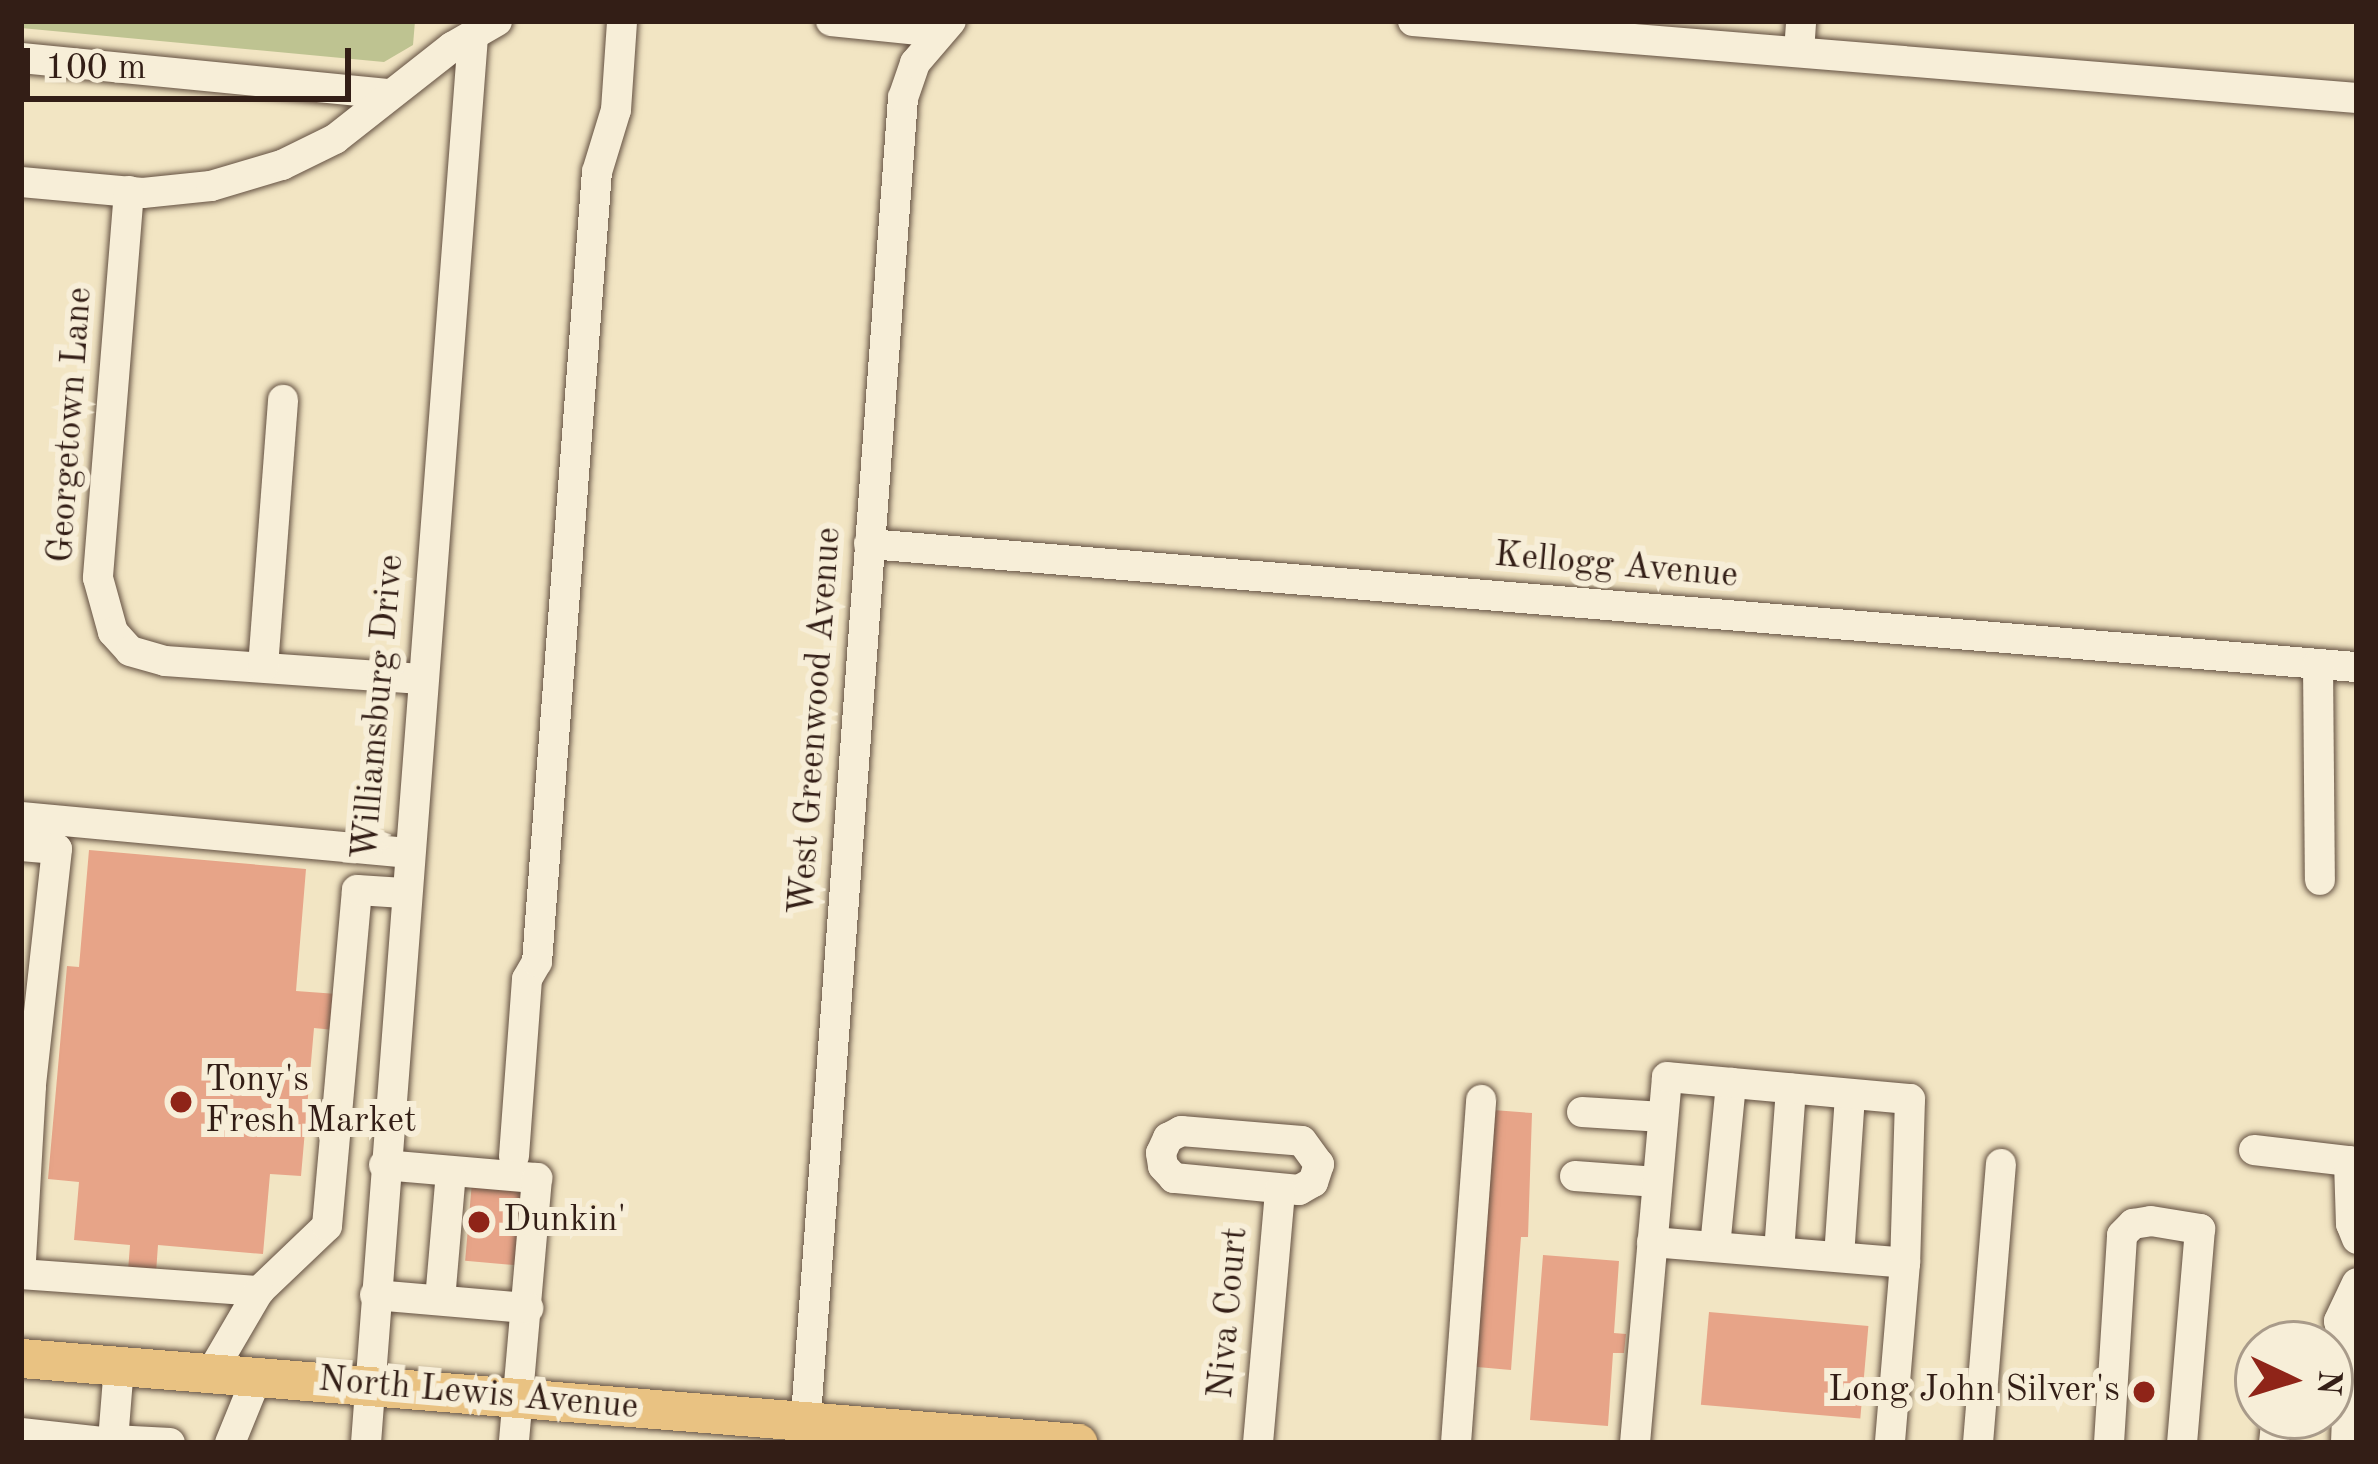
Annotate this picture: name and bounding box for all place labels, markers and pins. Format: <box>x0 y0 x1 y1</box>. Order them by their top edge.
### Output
place label: Tony's Fresh Market <box>205 1059 417 1144</box>
marker: Tony's Fresh Market <box>168 1089 194 1115</box>
place label: Dunkin' <box>503 1200 626 1244</box>
marker: Dunkin' <box>466 1209 492 1235</box>
place label: Long John Silver's <box>1828 1370 2120 1414</box>
marker: Long John Silver's <box>2131 1379 2157 1405</box>

